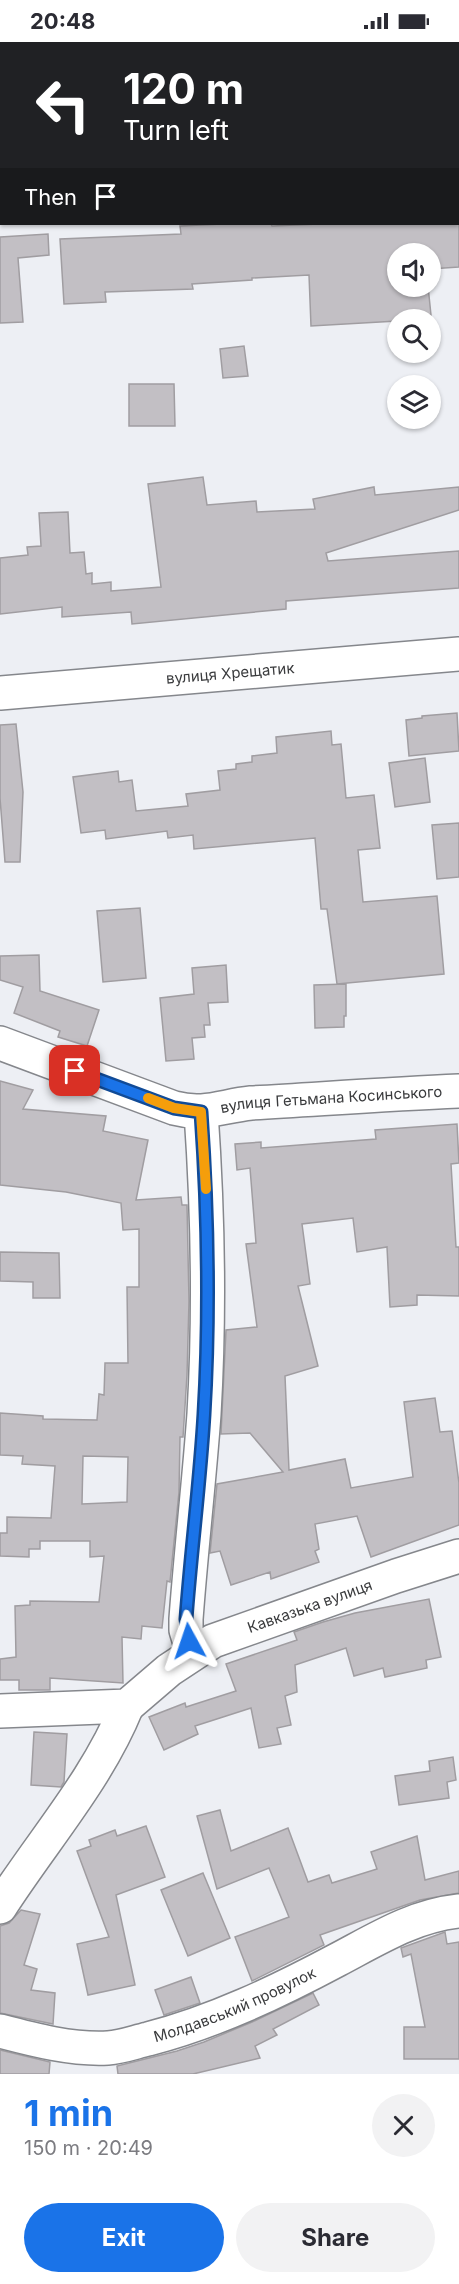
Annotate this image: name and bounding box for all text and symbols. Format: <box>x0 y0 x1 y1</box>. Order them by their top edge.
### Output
text: 20:48 <box>30 8 95 34</box>
text: 120 m <box>123 63 244 114</box>
icon: left <box>24 66 102 144</box>
text: Turn left <box>123 114 229 147</box>
icon: arrive <box>89 180 122 213</box>
text: Then <box>24 184 77 210</box>
map controls <box>387 243 441 429</box>
button: sound <box>387 243 441 297</box>
button: search <box>387 309 441 363</box>
button: layers <box>387 375 441 429</box>
street label: вулиця Хрещатик <box>165 658 295 688</box>
pin <box>49 1045 100 1096</box>
icon: arrive <box>58 1054 91 1087</box>
street label: вулиця Гетьмана Косинського <box>218 1082 443 1117</box>
street label: Кавказька вулиця <box>245 1575 375 1637</box>
position arrow <box>157 1609 221 1673</box>
street label: Молдавський провулок <box>151 1963 319 2046</box>
text: 1 min <box>24 2091 113 2135</box>
button: close <box>372 2094 435 2157</box>
text: 150 m · 20:49 <box>24 2136 153 2160</box>
button: Exit <box>24 2203 224 2272</box>
button: Share <box>236 2203 435 2272</box>

